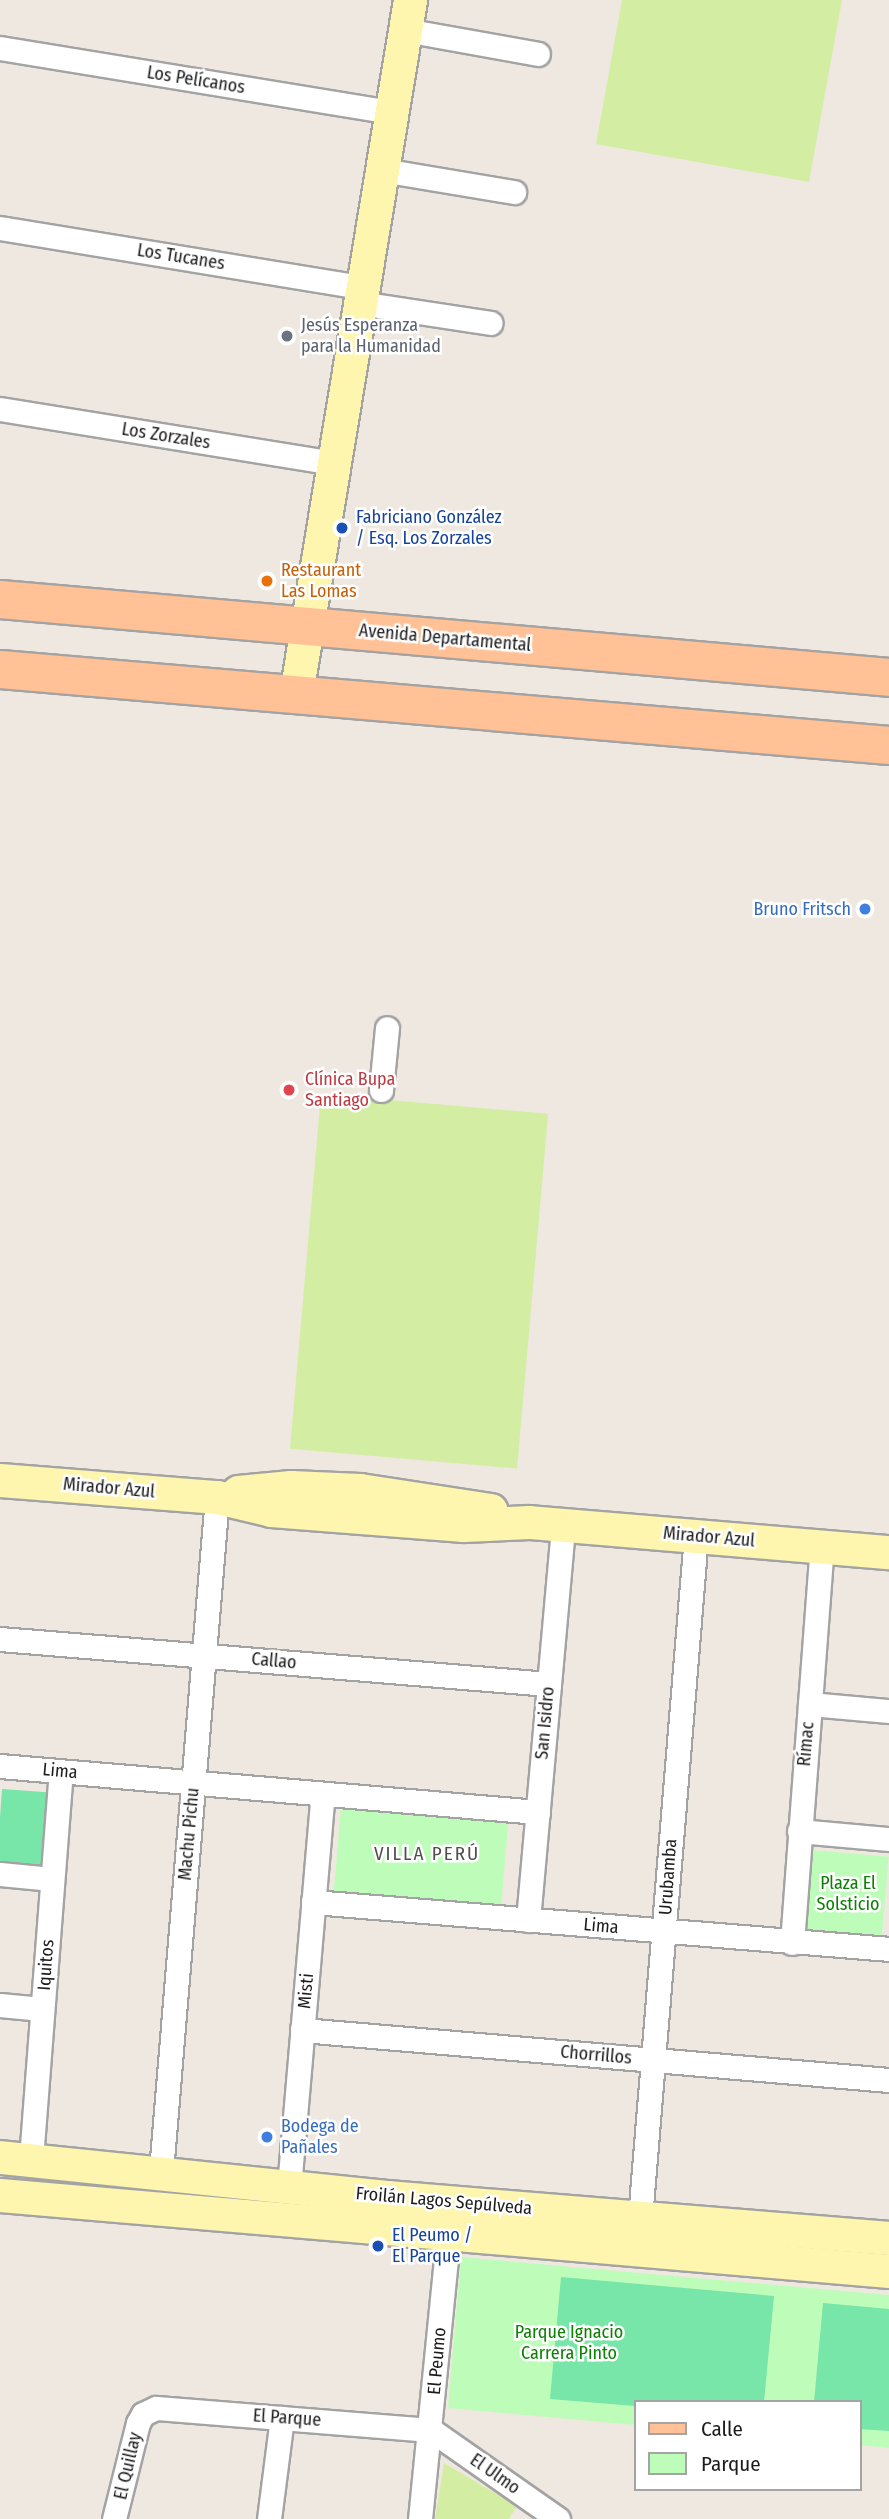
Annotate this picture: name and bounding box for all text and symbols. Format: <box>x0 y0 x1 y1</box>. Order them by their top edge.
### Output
street label: Los Pelícanos <box>145 62 247 98</box>
street label: Los Tucanes <box>136 239 226 275</box>
place label: Jesús Esperanza para la Humanidad <box>301 315 441 358</box>
marker: Jesús Esperanza para la Humanidad <box>279 328 295 344</box>
street label: Los Zorzales <box>120 418 212 454</box>
place label: Fabriciano González / Esq. Los Zorzales <box>356 507 502 550</box>
marker: Fabriciano González / Esq. Los Zorzales <box>334 520 350 536</box>
place label: Restaurant Las Lomas <box>281 560 361 602</box>
marker: Restaurant Las Lomas <box>259 573 275 589</box>
street label: Avenida Departamental <box>358 620 532 656</box>
place label: Bruno Fritsch <box>753 898 851 920</box>
marker: Bruno Fritsch <box>857 901 873 917</box>
place label: Clínica Bupa Santiago <box>305 1069 395 1112</box>
marker: Clínica Bupa Santiago <box>279 1080 299 1100</box>
street label: Mirador Azul <box>62 1473 156 1503</box>
street label: Mirador Azul <box>662 1522 756 1552</box>
street label: Callao <box>250 1648 298 1674</box>
street label: San Isidro <box>531 1686 559 1760</box>
street label: Rímac <box>793 1721 819 1767</box>
street label: Lima <box>42 1759 78 1783</box>
street label: Machu Pichu <box>174 1787 204 1881</box>
street label: Urubamba <box>655 1838 681 1916</box>
district label: VILLA PERÚ <box>375 1843 479 1865</box>
park label: Plaza El Solsticio <box>817 1873 879 1916</box>
street label: Lima <box>583 1914 619 1938</box>
street label: Iquitos <box>33 1939 59 1991</box>
street label: Misti <box>294 1972 318 2010</box>
street label: Chorrillos <box>559 2041 633 2069</box>
place label: Bodega de Pañales <box>281 2116 359 2158</box>
marker: Bodega de Pañales <box>259 2129 275 2145</box>
street label: Froilán Lagos Sepúlveda <box>355 2183 533 2219</box>
place label: El Peumo / El Parque <box>392 2225 472 2268</box>
marker: El Peumo / El Parque <box>370 2238 386 2254</box>
park label: Parque Ignacio Carrera Pinto <box>515 2322 623 2364</box>
street label: El Peumo <box>423 2326 451 2396</box>
legend <box>634 2400 861 2491</box>
street label: El Parque <box>252 2405 322 2431</box>
text: Calle <box>701 2416 743 2442</box>
street label: El Quillay <box>110 2430 146 2502</box>
street label: El Ulmo <box>466 2449 524 2499</box>
text: Parque <box>701 2451 761 2477</box>

